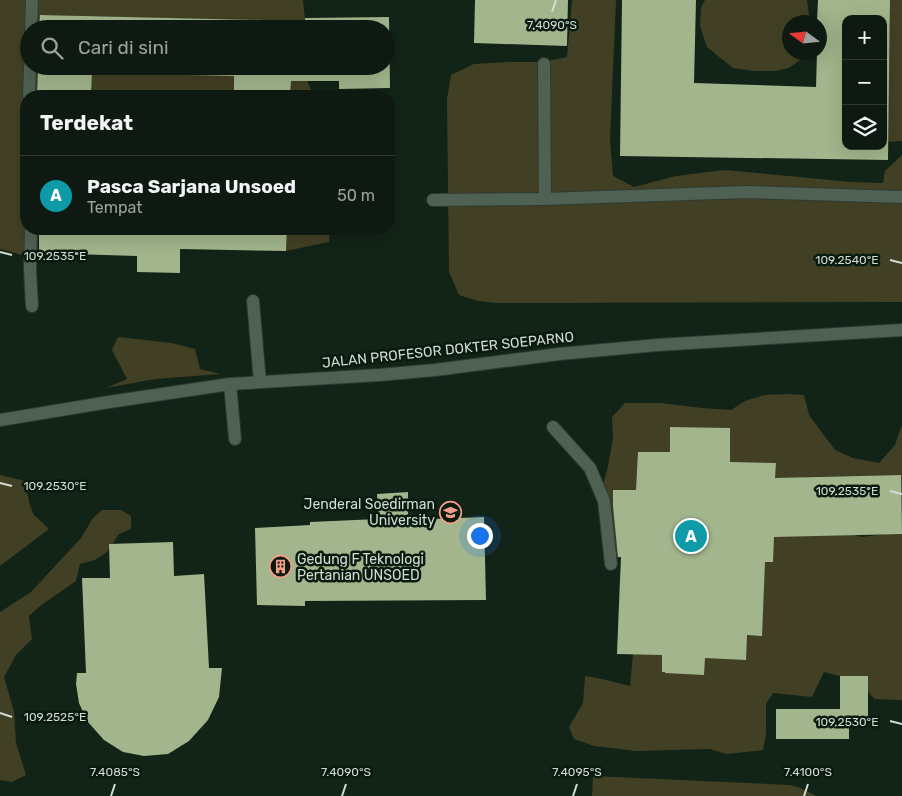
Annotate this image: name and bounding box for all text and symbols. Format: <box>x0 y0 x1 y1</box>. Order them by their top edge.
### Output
north arrow <box>782 15 827 60</box>
map controls <box>842 15 887 150</box>
button: + <box>842 15 887 60</box>
text: 7.4090°S <box>527 18 577 32</box>
search box <box>20 20 395 75</box>
icon: search <box>38 34 66 62</box>
text: Cari di sini <box>78 36 169 59</box>
button: − <box>842 60 887 105</box>
button: layers <box>842 105 887 150</box>
text: Terdekat <box>40 110 133 135</box>
text: Pasca Sarjana Unsoed <box>87 175 296 198</box>
text: A <box>50 186 62 205</box>
text: 50 m <box>337 186 375 205</box>
text: Tempat <box>87 198 142 217</box>
text: 109.2535°E <box>24 249 86 263</box>
text: 109.2540°E <box>815 253 879 267</box>
street label: JALAN PROFESOR DOKTER SOEPARNO <box>321 328 575 372</box>
text: 109.2530°E <box>23 479 87 493</box>
text: 109.2535°E <box>816 484 878 498</box>
place label: Jenderal Soedirman University <box>304 496 435 529</box>
school or university icon: Jenderal Soedirman University <box>439 500 463 524</box>
pin: A <box>675 517 707 555</box>
your location <box>467 523 493 549</box>
place label: Gedung F Teknologi Pertanian UNSOED <box>297 551 424 584</box>
building icon: Gedung F Teknologi Pertanian UNSOED <box>269 555 293 579</box>
text: 109.2525°E <box>24 710 86 724</box>
text: 109.2530°E <box>815 715 879 729</box>
text: 7.4085°S <box>90 765 140 779</box>
text: 7.4090°S <box>321 765 371 779</box>
text: 7.4095°S <box>552 765 602 779</box>
text: 7.4100°S <box>784 765 832 779</box>

